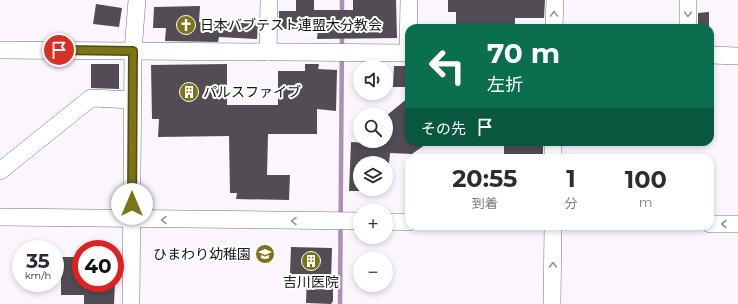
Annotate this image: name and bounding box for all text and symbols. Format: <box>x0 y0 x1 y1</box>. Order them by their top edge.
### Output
one-way arrow <box>550 11 558 17</box>
one-way arrow <box>684 11 692 17</box>
church icon: 日本バブテスト連盟大分教会 <box>175 14 197 36</box>
place label: 日本バブテスト連盟大分教会 <box>200 16 382 34</box>
pin <box>42 33 76 67</box>
text: 70 m <box>487 36 560 70</box>
icon: arrive <box>48 39 70 61</box>
icon: left <box>421 40 473 92</box>
map controls <box>353 60 393 292</box>
button: sound <box>353 60 393 100</box>
text: 左折 <box>487 74 523 96</box>
building icon: パルスファイブ <box>178 81 200 103</box>
place label: パルスファイブ <box>203 83 301 101</box>
button: search <box>353 108 393 148</box>
icon: arrive <box>474 116 496 138</box>
text: その先 <box>421 119 466 138</box>
button: layers <box>353 156 393 196</box>
text: 20:55 <box>452 164 517 193</box>
text: 1 <box>566 164 576 193</box>
text: 100 <box>625 165 667 194</box>
position arrow <box>111 183 153 225</box>
text: m <box>639 194 653 210</box>
text: 到着 <box>472 195 498 211</box>
text: 分 <box>565 195 578 211</box>
button: + <box>353 204 393 244</box>
one-way arrow <box>161 216 167 224</box>
one-way arrow <box>291 217 297 225</box>
one-way arrow <box>721 220 727 228</box>
speed limit sign: 40 <box>72 240 124 292</box>
school or university icon: ひまわり幼稚園 <box>254 243 276 265</box>
place label: ひまわり幼稚園 <box>153 245 251 263</box>
text: 35 <box>26 249 50 273</box>
building icon: 吉川医院 <box>300 250 322 272</box>
button: − <box>353 252 393 292</box>
one-way arrow <box>549 262 557 268</box>
text: km/h <box>25 269 51 282</box>
place label: 吉川医院 <box>283 273 339 291</box>

